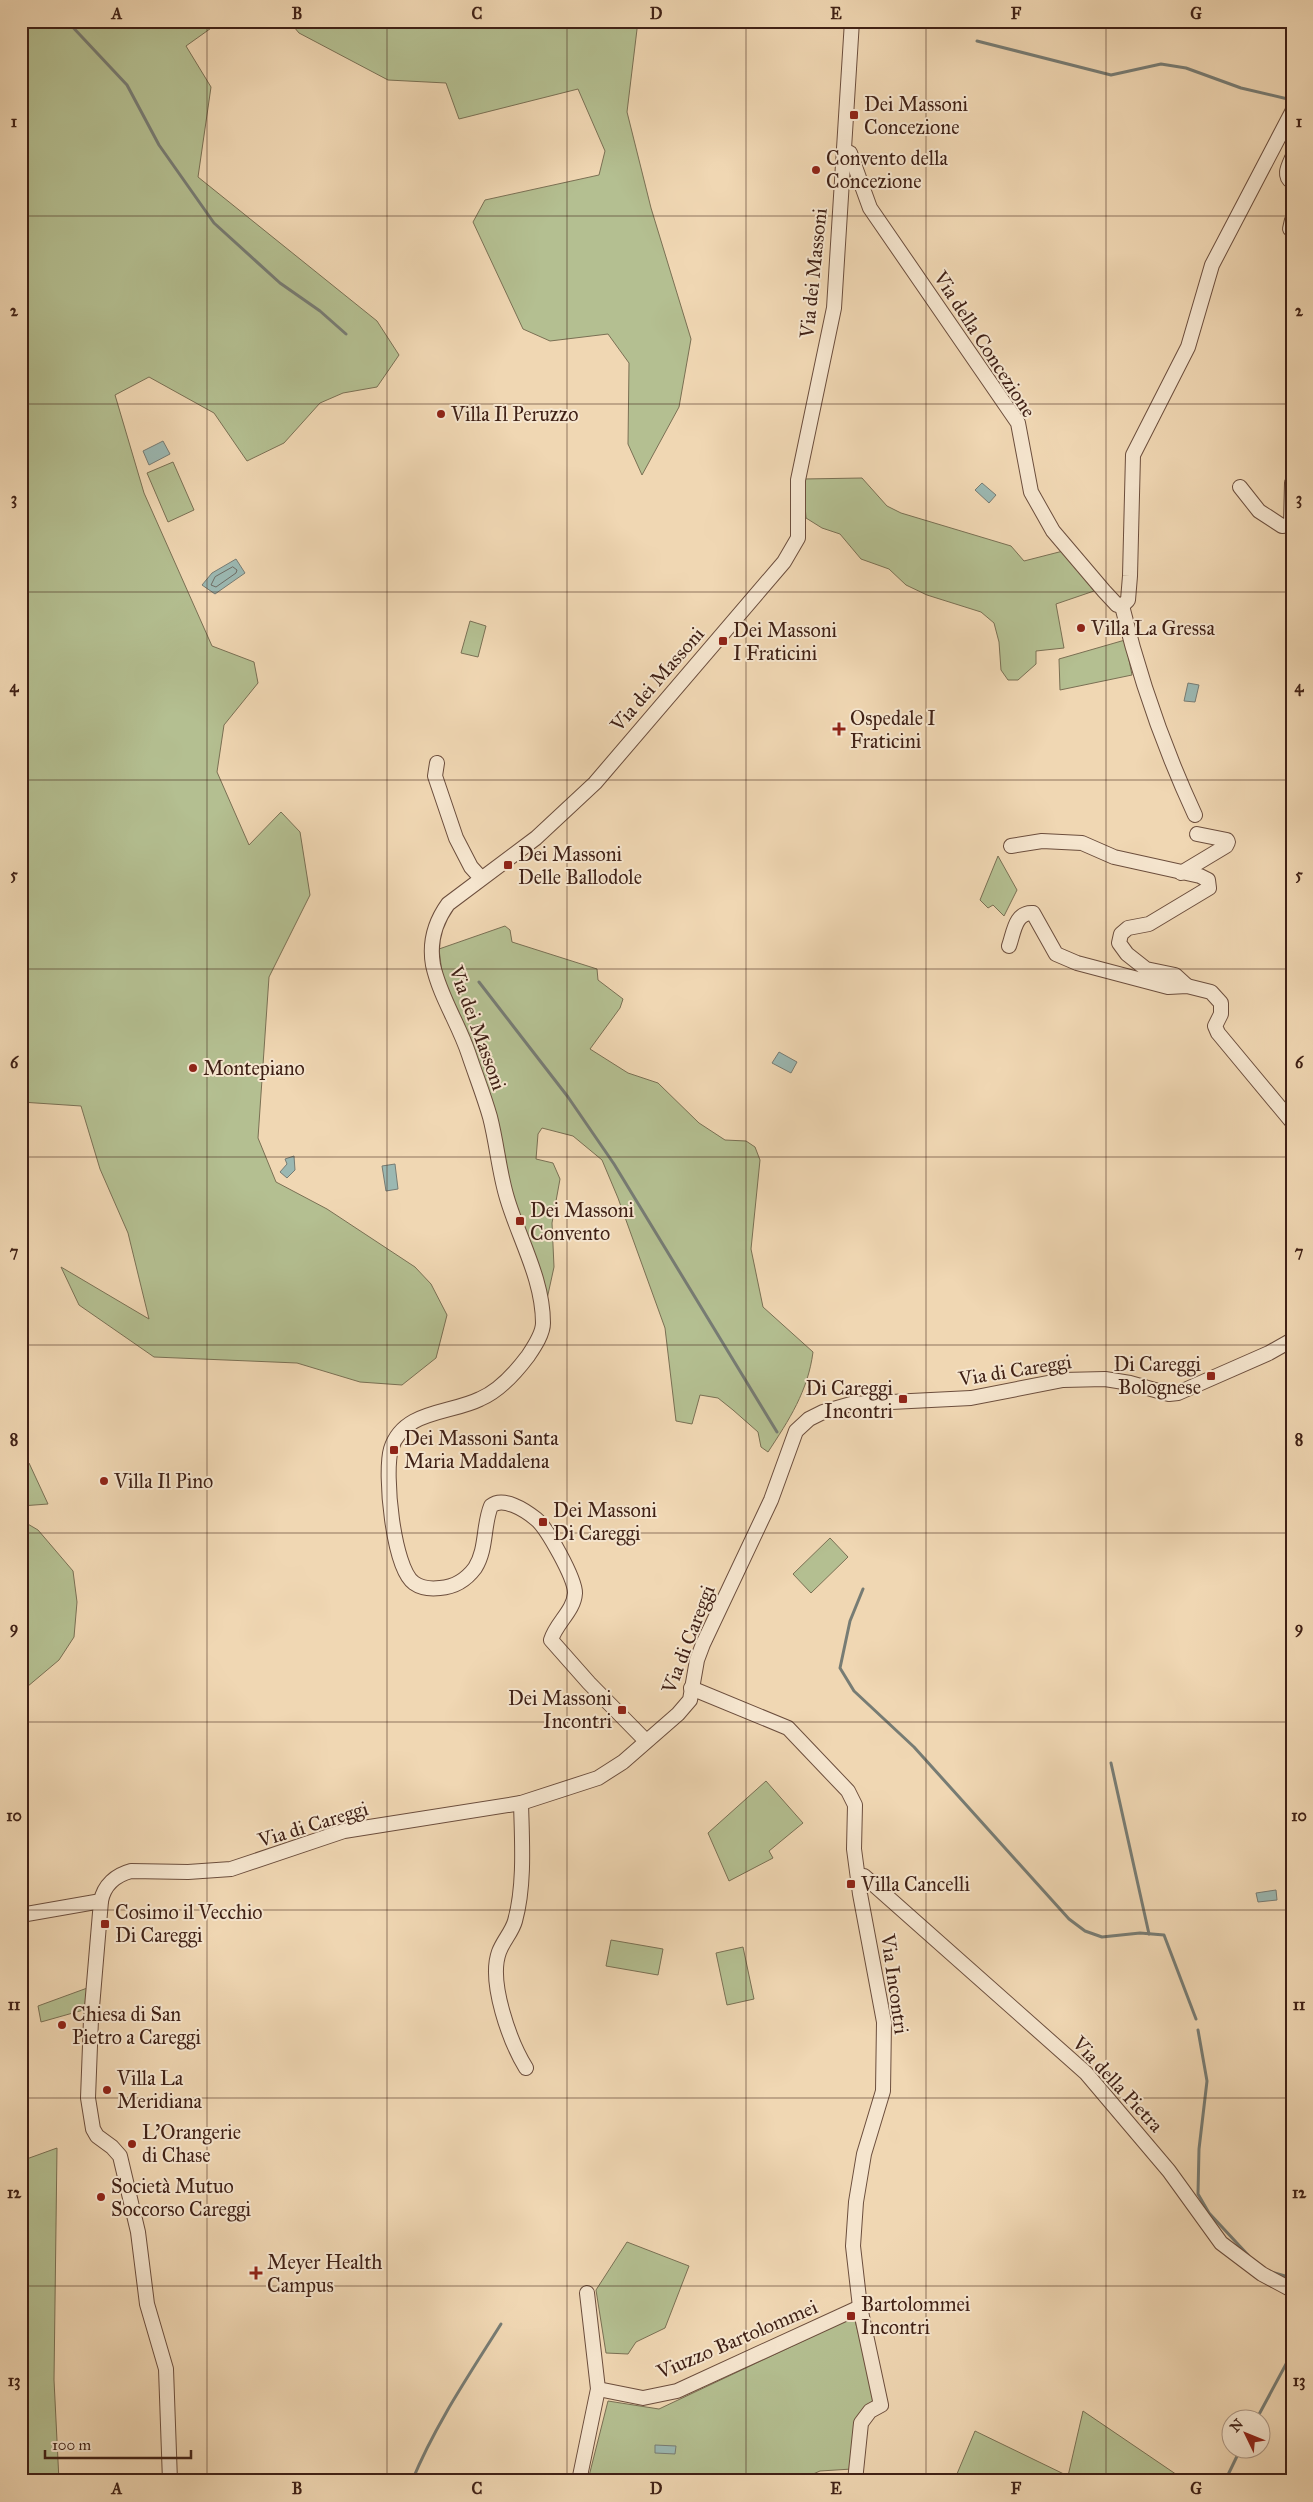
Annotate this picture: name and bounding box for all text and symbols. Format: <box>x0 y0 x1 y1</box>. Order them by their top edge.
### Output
text: A <box>111 4 123 23</box>
text: B <box>292 4 302 23</box>
text: C <box>472 4 483 23</box>
text: D <box>650 4 663 23</box>
text: E <box>830 4 842 23</box>
text: F <box>1011 4 1022 23</box>
text: G <box>1190 4 1202 23</box>
place label: Dei Massoni Concezione <box>864 92 969 139</box>
marker: Dei Massoni Concezione <box>848 109 860 121</box>
text: 1 <box>11 112 18 131</box>
text: 1 <box>1296 112 1303 131</box>
place label: Convento della Concezione <box>826 146 949 193</box>
marker: Convento della Concezione <box>810 164 822 176</box>
street label: Via dei Massoni <box>794 206 832 340</box>
street label: Via della Concezione <box>928 266 1041 422</box>
text: 2 <box>10 301 19 320</box>
text: 2 <box>1295 301 1304 320</box>
place label: Villa Il Peruzzo <box>450 402 579 426</box>
marker: Villa Il Peruzzo <box>435 408 447 420</box>
text: 3 <box>11 489 17 509</box>
text: 3 <box>1296 489 1302 509</box>
place label: Villa La Gressa <box>1090 616 1215 640</box>
place label: Dei Massoni I Fraticini <box>733 618 838 665</box>
street label: Via dei Massoni <box>604 621 709 737</box>
marker: Villa La Gressa <box>1075 622 1087 634</box>
marker: Dei Massoni I Fraticini <box>717 635 729 647</box>
text: 4 <box>10 677 20 697</box>
text: 4 <box>1295 677 1305 697</box>
place label: Ospedale I Fraticini <box>850 706 936 753</box>
marker: Ospedale I Fraticini <box>832 722 846 736</box>
place label: Dei Massoni Delle Ballodole <box>518 842 642 889</box>
marker: Dei Massoni Delle Ballodole <box>502 859 514 871</box>
text: 5 <box>10 865 18 884</box>
text: 5 <box>1295 865 1303 884</box>
street label: Via dei Massoni <box>444 962 512 1094</box>
text: 6 <box>10 1053 19 1072</box>
text: 6 <box>1295 1053 1304 1072</box>
place label: Montepiano <box>203 1056 305 1080</box>
marker: Montepiano <box>187 1062 199 1074</box>
place label: Dei Massoni Convento <box>530 1198 635 1245</box>
marker: Dei Massoni Convento <box>514 1215 526 1227</box>
text: 7 <box>10 1242 19 1261</box>
text: 7 <box>1295 1242 1304 1261</box>
street label: Via di Careggi <box>956 1349 1074 1392</box>
place label: Di Careggi Bolognese <box>1113 1352 1201 1400</box>
marker: Di Careggi Bolognese <box>1205 1370 1217 1382</box>
place label: Di Careggi Incontri <box>805 1376 893 1423</box>
marker: Di Careggi Incontri <box>897 1393 909 1405</box>
place label: Dei Massoni Santa Maria Maddalena <box>404 1426 559 1473</box>
text: 8 <box>10 1430 18 1449</box>
text: 8 <box>1295 1430 1303 1449</box>
marker: Dei Massoni Santa Maria Maddalena <box>388 1444 400 1456</box>
place label: Villa Il Pino <box>113 1469 213 1493</box>
marker: Villa Il Pino <box>98 1475 110 1487</box>
place label: Dei Massoni Di Careggi <box>553 1498 658 1546</box>
marker: Dei Massoni Di Careggi <box>537 1516 549 1528</box>
street label: Via di Careggi <box>656 1581 721 1698</box>
text: 9 <box>10 1618 18 1638</box>
text: 9 <box>1295 1618 1303 1638</box>
place label: Dei Massoni Incontri <box>508 1686 612 1733</box>
marker: Dei Massoni Incontri <box>616 1704 628 1716</box>
street label: Via di Careggi <box>254 1796 372 1853</box>
text: 10 <box>6 1806 22 1825</box>
text: 10 <box>1291 1806 1307 1825</box>
place label: Villa Cancelli <box>860 1872 970 1896</box>
marker: Villa Cancelli <box>845 1878 857 1890</box>
place label: Cosimo il Vecchio Di Careggi <box>115 1900 263 1948</box>
marker: Cosimo il Vecchio Di Careggi <box>99 1918 111 1930</box>
street label: Via Incontri <box>876 1931 914 2036</box>
text: 11 <box>8 1995 21 2014</box>
text: 11 <box>1293 1995 1306 2014</box>
place label: Chiesa di San Pietro a Careggi <box>72 2002 201 2050</box>
marker: Chiesa di San Pietro a Careggi <box>56 2019 68 2031</box>
street label: Via della Pietra <box>1067 2030 1169 2137</box>
place label: Villa La Meridiana <box>116 2066 202 2113</box>
marker: Villa La Meridiana <box>101 2084 113 2096</box>
place label: L'Orangerie di Chase <box>142 2120 241 2167</box>
marker: L'Orangerie di Chase <box>126 2138 138 2150</box>
place label: Società Mutuo Soccorso Careggi <box>111 2174 252 2222</box>
text: 12 <box>7 2183 22 2202</box>
text: 12 <box>1292 2183 1307 2202</box>
marker: Società Mutuo Soccorso Careggi <box>95 2191 107 2203</box>
place label: Meyer Health Campus <box>267 2250 382 2297</box>
marker: Meyer Health Campus <box>249 2266 263 2280</box>
place label: Bartolommei Incontri <box>861 2292 971 2339</box>
street label: Viuzzo Bartolommei <box>652 2294 821 2384</box>
marker: Bartolommei Incontri <box>845 2310 857 2322</box>
text: 13 <box>8 2371 20 2391</box>
text: 13 <box>1293 2371 1305 2391</box>
north arrow <box>1220 2410 1270 2460</box>
text: N <box>1227 2415 1247 2436</box>
scale bar <box>45 2427 191 2459</box>
text: 100 m <box>52 2436 92 2454</box>
text: A <box>111 2479 123 2498</box>
text: B <box>292 2479 302 2498</box>
text: C <box>472 2479 483 2498</box>
text: D <box>650 2479 663 2498</box>
text: E <box>830 2479 842 2498</box>
text: F <box>1011 2479 1022 2498</box>
text: G <box>1190 2479 1202 2498</box>

